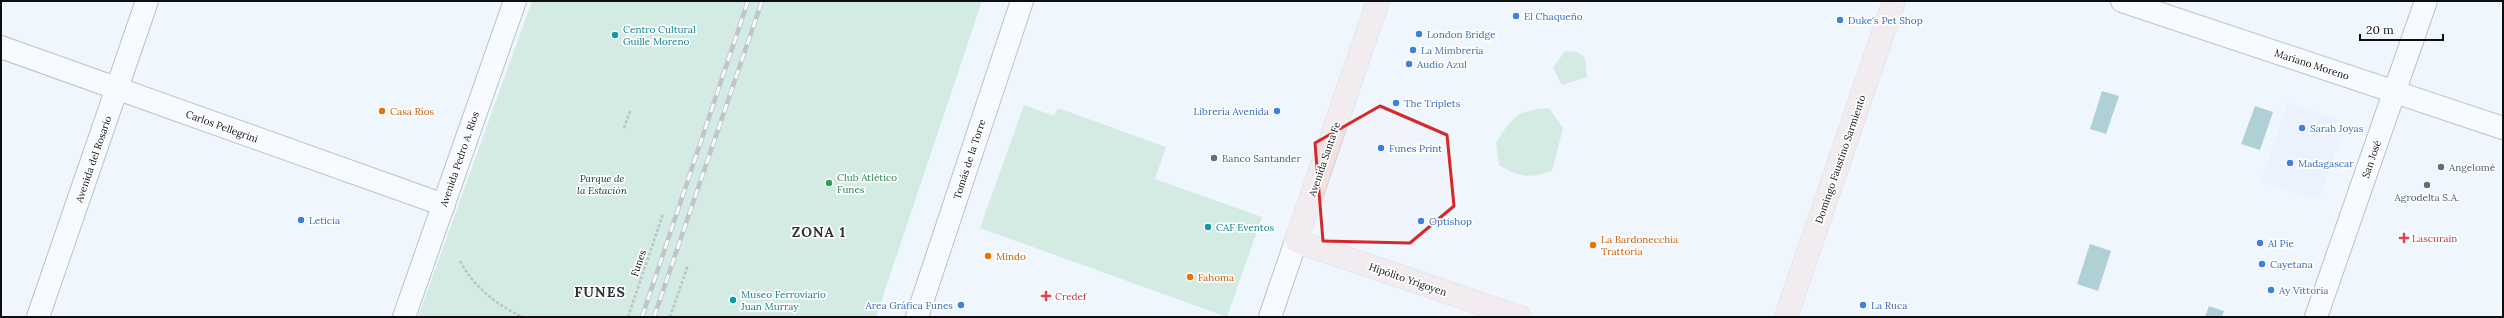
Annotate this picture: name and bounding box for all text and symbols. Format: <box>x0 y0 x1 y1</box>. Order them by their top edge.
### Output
place label: El Chaqueño <box>1524 10 1583 23</box>
marker: El Chaqueño <box>1511 11 1521 21</box>
place label: Duke's Pet Shop <box>1848 14 1923 27</box>
marker: Duke's Pet Shop <box>1835 15 1845 25</box>
scale bar <box>2360 16 2443 42</box>
text: 20 m <box>2366 22 2394 37</box>
place label: Centro Cultural Guille Moreno <box>623 23 696 48</box>
place label: London Bridge <box>1427 28 1496 41</box>
marker: London Bridge <box>1414 29 1424 39</box>
marker: Centro Cultural Guille Moreno <box>610 30 620 40</box>
place label: La Mimbrería <box>1421 44 1484 57</box>
marker: La Mimbrería <box>1408 45 1418 55</box>
street label: Mariano Moreno <box>2273 46 2351 83</box>
place label: Audio Azul <box>1416 58 1467 71</box>
marker: Audio Azul <box>1404 59 1414 69</box>
street label: Domingo Faustino Sarmiento <box>1812 93 1869 225</box>
place label: The Triplets <box>1404 97 1461 110</box>
marker: The Triplets <box>1391 98 1401 108</box>
place label: Casa Ríos <box>390 105 435 118</box>
place label: Librería Avenida <box>1193 105 1269 118</box>
marker: Casa Ríos <box>377 106 387 116</box>
marker: Librería Avenida <box>1272 106 1282 116</box>
street label: Carlos Pellegrini <box>184 107 260 146</box>
street label: Avenida Pedro A. Ríos <box>437 109 482 210</box>
street label: Avenida del Rosario <box>72 114 114 205</box>
street label: Tomás de la Torre <box>950 117 989 201</box>
street label: Avenida Santa Fe <box>1305 119 1344 199</box>
place label: Sarah Joyas <box>2310 122 2364 135</box>
marker: Sarah Joyas <box>2297 123 2307 133</box>
street label: San José <box>2359 138 2384 180</box>
place label: Funes Print <box>1389 142 1442 155</box>
marker: Funes Print <box>1376 143 1386 153</box>
place label: Banco Santander <box>1222 152 1302 165</box>
marker: Banco Santander <box>1209 153 1219 163</box>
place label: Madagascar <box>2298 157 2354 170</box>
marker: Madagascar <box>2285 158 2295 168</box>
place label: Angelomé <box>2448 161 2496 174</box>
marker: Angelomé <box>2436 162 2446 172</box>
place label: Club Atlético Funes <box>837 171 897 196</box>
park label: Parque de la Estación <box>577 172 628 197</box>
marker: Club Atlético Funes <box>824 178 834 188</box>
marker: Agrodelta S.A. <box>2422 180 2432 190</box>
place label: Agrodelta S.A. <box>2394 191 2459 204</box>
place label: Leticia <box>309 214 340 227</box>
marker: Leticia <box>296 215 306 225</box>
place label: Optishop <box>1429 215 1472 228</box>
marker: Optishop <box>1416 216 1426 226</box>
place label: CAF Eventos <box>1216 221 1275 234</box>
marker: CAF Eventos <box>1203 222 1213 232</box>
district label: ZONA 1 <box>792 223 846 241</box>
place label: Lascurain <box>2412 232 2457 245</box>
place label: La Bardonecchia Trattoria <box>1601 233 1678 258</box>
marker: Lascurain <box>2399 233 2409 243</box>
place label: Al Pie <box>2267 237 2294 250</box>
marker: Al Pie <box>2255 238 2265 248</box>
marker: La Bardonecchia Trattoria <box>1588 240 1598 250</box>
street label: Funes <box>628 248 649 278</box>
place label: Mindo <box>996 250 1026 263</box>
marker: Mindo <box>983 251 993 261</box>
place label: Cayetana <box>2270 258 2313 271</box>
marker: Cayetana <box>2257 259 2267 269</box>
street label: Hipólito Yrigoyen <box>1367 260 1448 299</box>
place label: Fahoma <box>1198 271 1234 284</box>
marker: Fahoma <box>1185 272 1195 282</box>
district label: FUNES <box>574 283 626 301</box>
place label: Ay Vittoria <box>2278 284 2328 297</box>
marker: Ay Vittoria <box>2266 285 2276 295</box>
place label: Museo Ferroviario Juan Murray <box>740 288 826 313</box>
marker: Credef <box>1040 290 1052 302</box>
place label: Credef <box>1055 290 1087 303</box>
marker: Museo Ferroviario Juan Murray <box>728 295 738 305</box>
place label: Area Gráfica Funes <box>864 299 953 312</box>
place label: La Ruca <box>1871 299 1908 312</box>
marker: Area Gráfica Funes <box>956 300 966 310</box>
marker: La Ruca <box>1858 300 1868 310</box>

